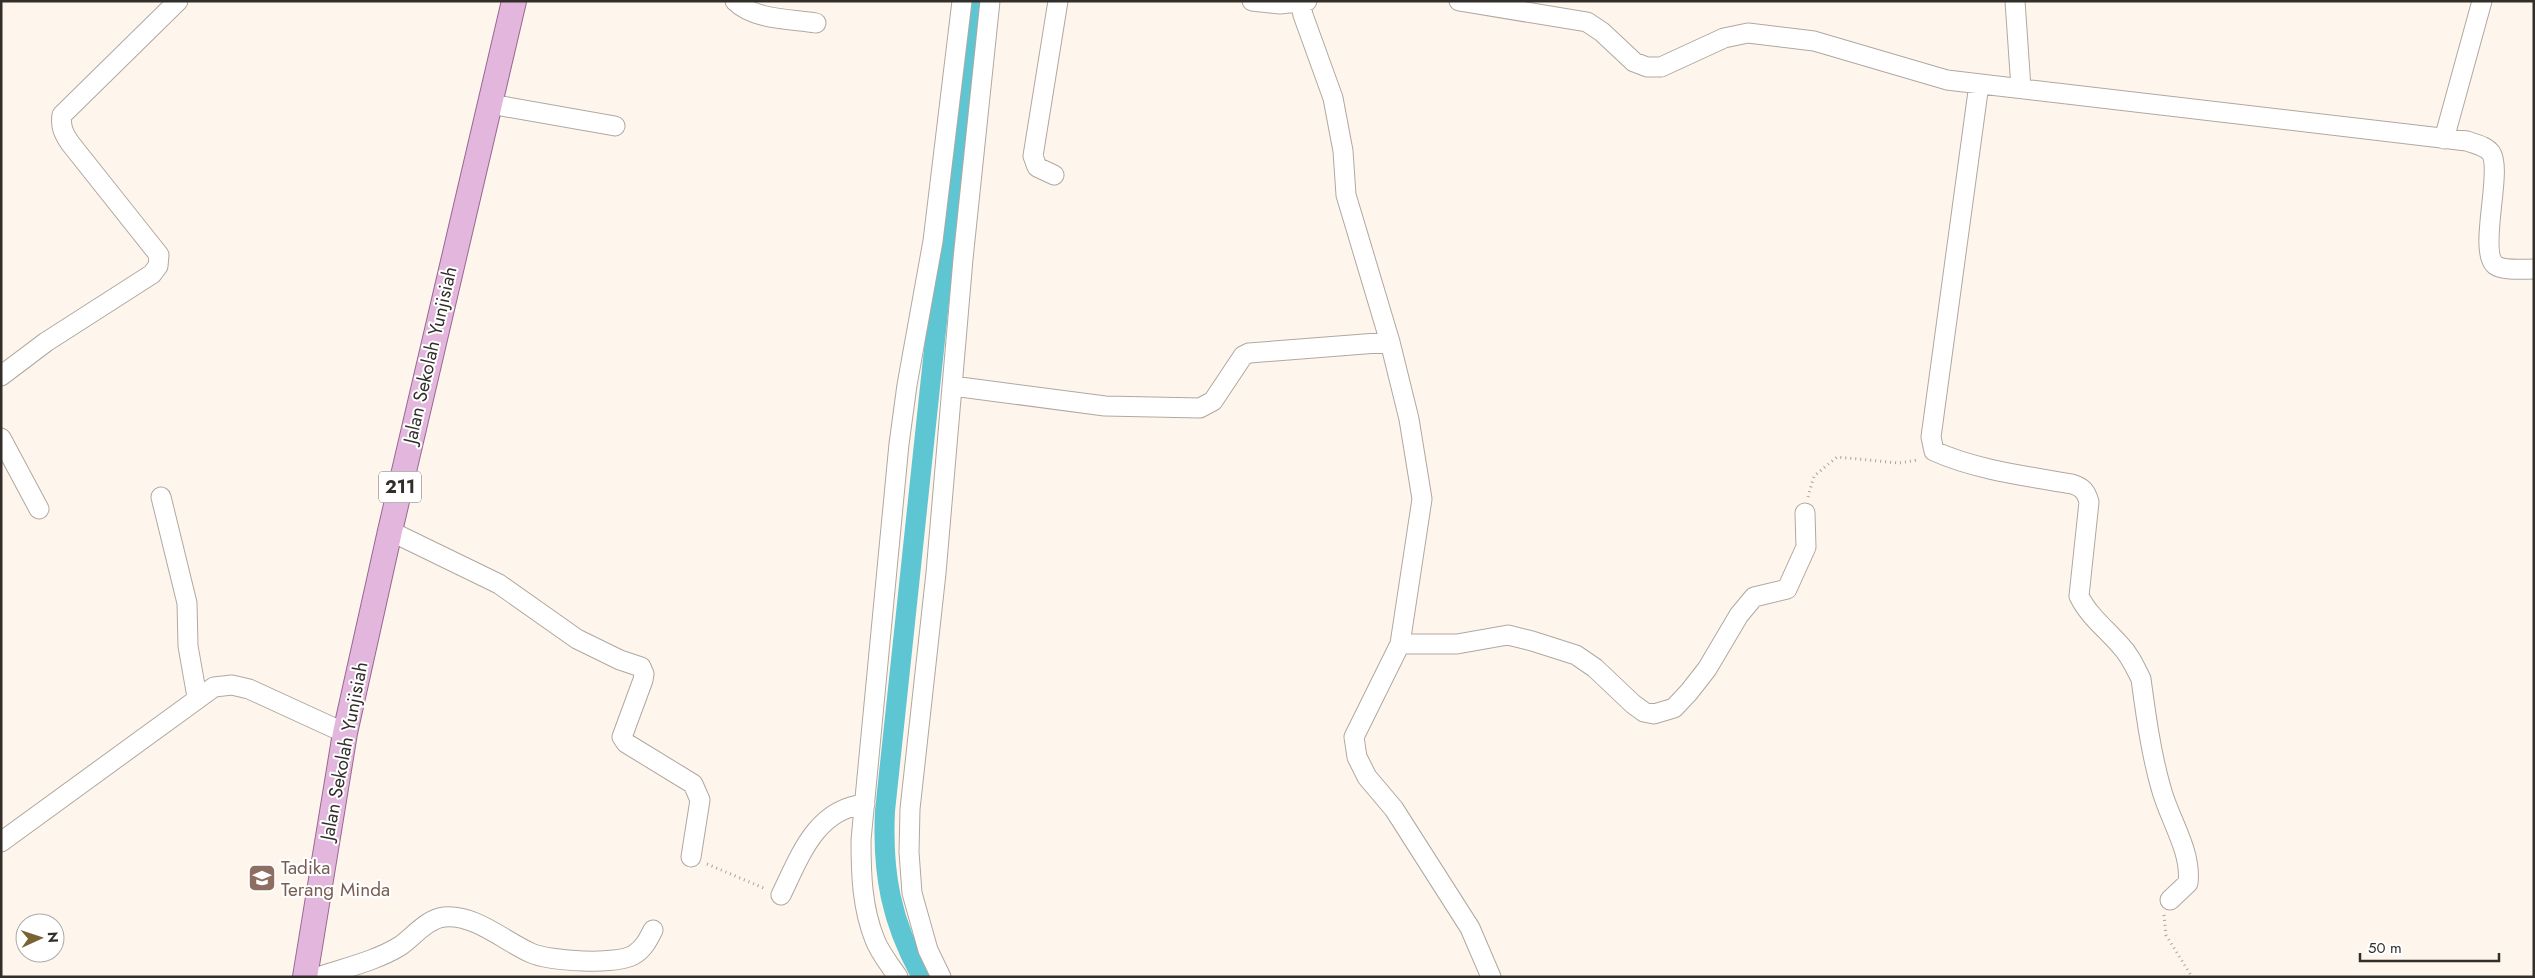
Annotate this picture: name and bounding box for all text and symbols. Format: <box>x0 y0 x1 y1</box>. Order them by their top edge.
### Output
street label: Jalan Sekolah Yunjisiah <box>396 264 464 449</box>
road number: 211 <box>379 472 421 502</box>
street label: Jalan Sekolah Yunjisiah <box>313 659 375 845</box>
place label: Tadika Terang Minda <box>281 854 390 903</box>
school or university icon: Tadika Terang Minda <box>247 863 277 893</box>
north arrow <box>15 913 65 963</box>
scale bar <box>2360 930 2499 962</box>
text: N <box>43 931 63 943</box>
text: 50 m <box>2368 937 2402 959</box>

